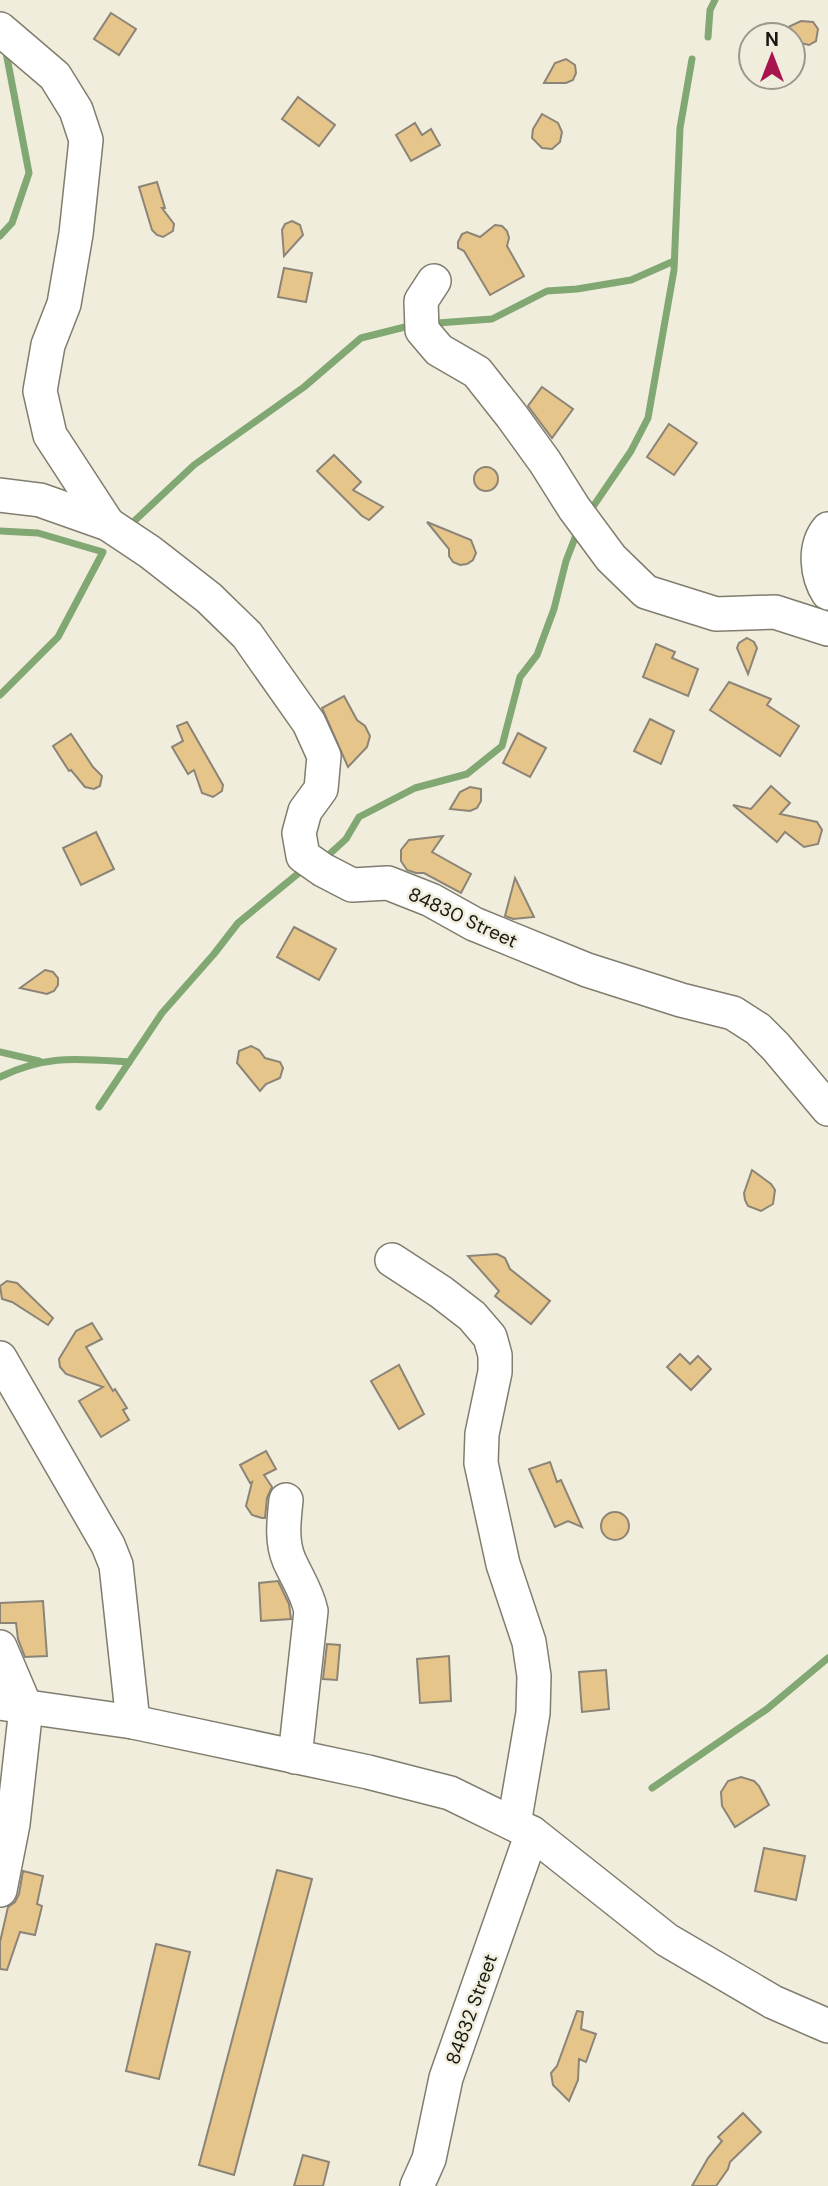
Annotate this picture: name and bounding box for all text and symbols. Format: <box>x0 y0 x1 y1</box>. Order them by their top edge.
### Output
north arrow <box>737 21 807 91</box>
text: N <box>765 27 779 52</box>
street label: 84830 Street <box>404 881 521 954</box>
street label: 84832 Street <box>440 1951 503 2068</box>

